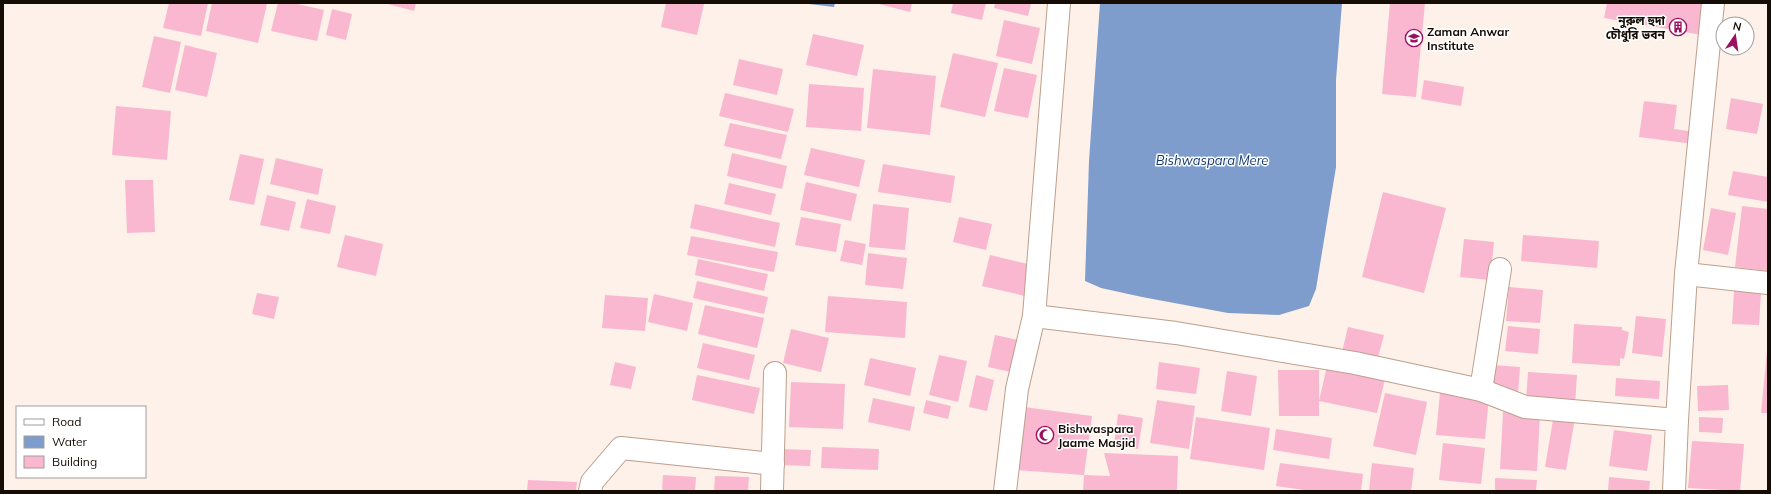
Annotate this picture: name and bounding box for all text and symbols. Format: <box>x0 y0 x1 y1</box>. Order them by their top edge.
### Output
place label: নুরুল হুদা চৌধুরি ভবন <box>1606 13 1666 43</box>
north arrow <box>1715 16 1755 56</box>
building icon: নুরুল হুদা চৌধুরি ভবন <box>1668 17 1688 37</box>
text: N <box>1732 19 1743 34</box>
place label: Zaman Anwar Institute <box>1427 24 1509 53</box>
school or university icon: Zaman Anwar Institute <box>1404 28 1424 48</box>
water label: Bishwaspara Mere <box>1156 152 1268 168</box>
legend <box>16 406 146 478</box>
text: Road <box>52 414 81 429</box>
place label: Bishwaspara Jaame Masjid <box>1058 421 1135 450</box>
mosque icon: Bishwaspara Jaame Masjid <box>1035 425 1055 445</box>
text: Water <box>52 434 88 449</box>
text: Building <box>52 454 97 469</box>

